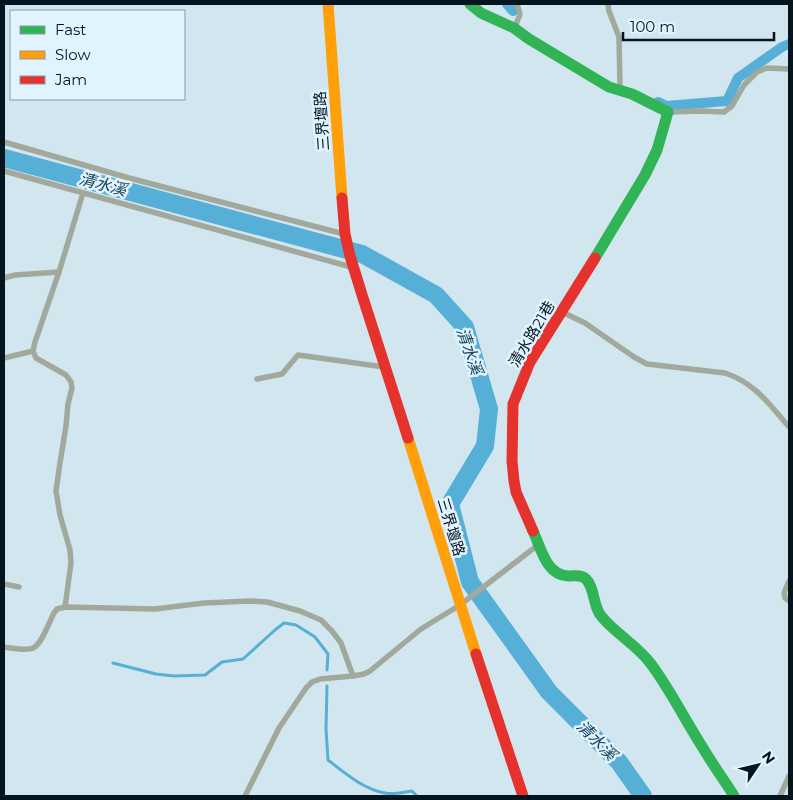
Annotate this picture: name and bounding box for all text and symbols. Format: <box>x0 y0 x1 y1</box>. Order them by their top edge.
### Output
legend <box>10 10 185 100</box>
scale bar <box>623 10 774 42</box>
text: 100 m <box>630 17 675 36</box>
text: Fast <box>55 20 86 39</box>
text: Slow <box>55 45 91 64</box>
text: Jam <box>54 70 87 89</box>
street label: 三界壇路 <box>310 90 333 152</box>
water label: 清水溪 <box>77 169 130 200</box>
street label: 清水路21巷 <box>504 297 559 370</box>
water label: 清水溪 <box>453 325 487 379</box>
street label: 三界壇路 <box>434 495 469 558</box>
water label: 清水溪 <box>573 717 622 765</box>
north arrow <box>733 740 783 790</box>
text: N <box>758 748 779 767</box>

